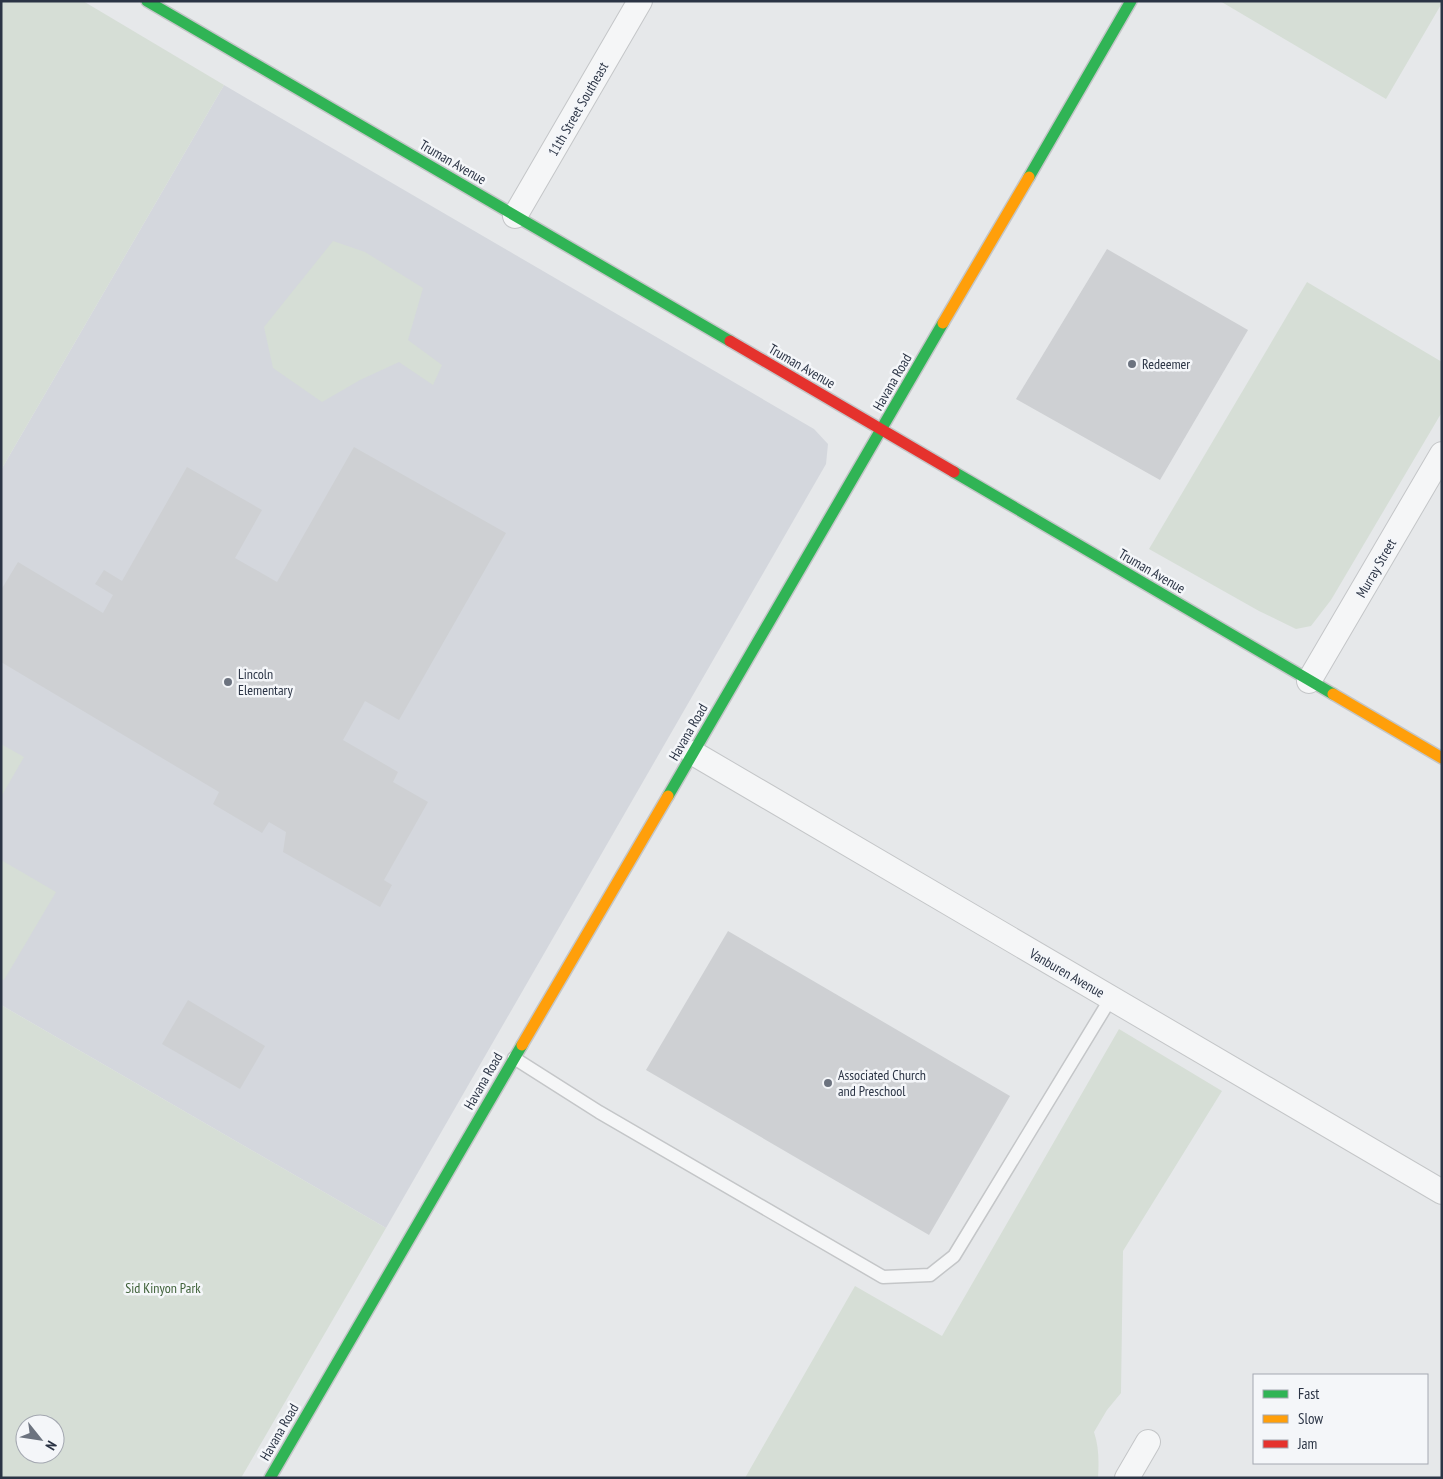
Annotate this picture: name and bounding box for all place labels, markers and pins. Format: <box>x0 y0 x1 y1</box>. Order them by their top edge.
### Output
place label: Redeemer <box>1142 355 1190 373</box>
marker: Redeemer <box>1126 358 1138 370</box>
place label: Lincoln Elementary <box>238 665 293 699</box>
marker: Lincoln Elementary <box>222 676 234 688</box>
place label: Associated Church and Preschool <box>838 1066 926 1100</box>
marker: Associated Church and Preschool <box>822 1077 834 1089</box>

